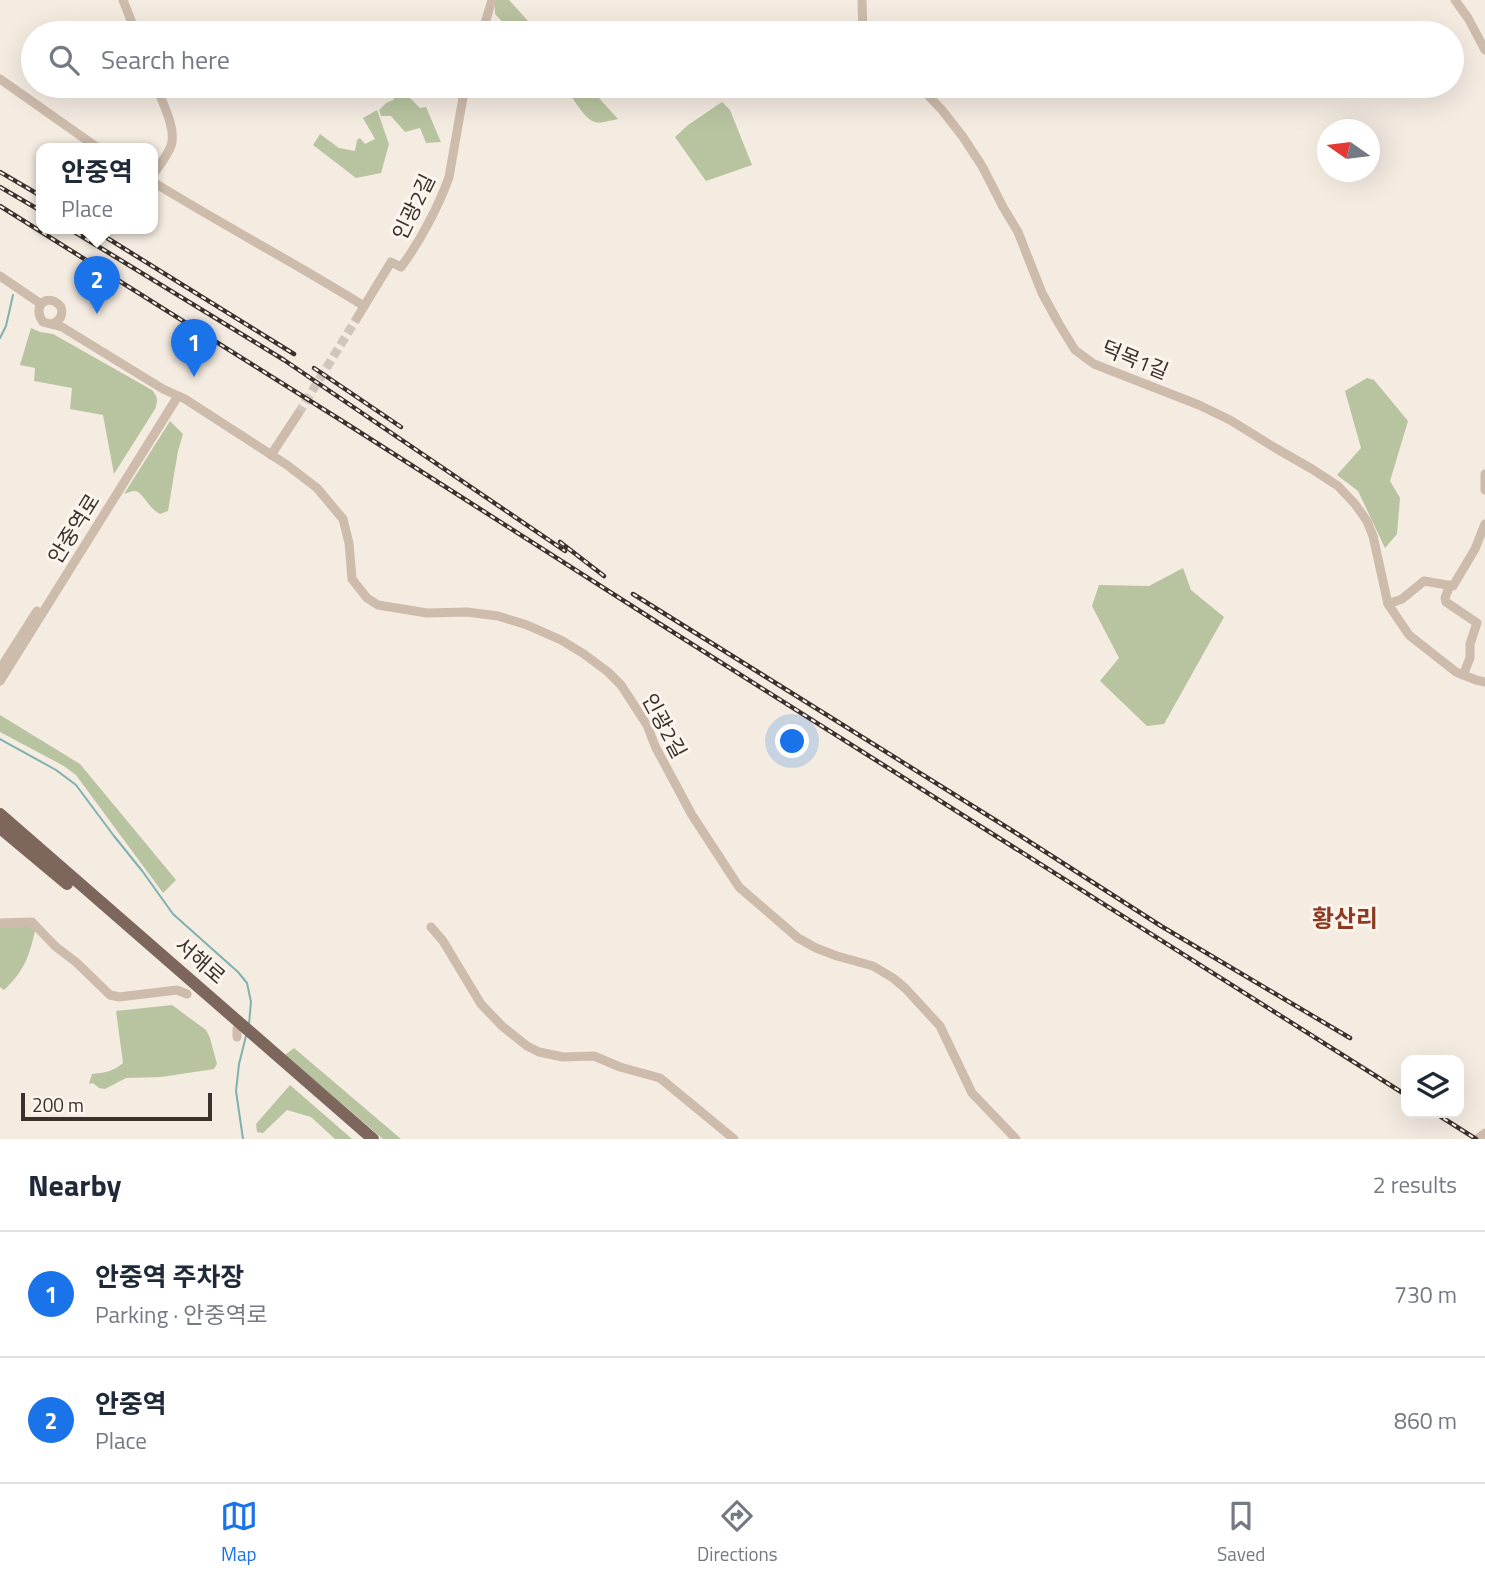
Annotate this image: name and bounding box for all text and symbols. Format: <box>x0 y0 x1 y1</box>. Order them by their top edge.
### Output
search box <box>21 21 1464 98</box>
text: Search here <box>101 40 230 79</box>
icon: search <box>45 41 83 79</box>
north arrow <box>1317 119 1380 182</box>
popup <box>36 143 158 234</box>
text: 안중역 <box>61 152 133 191</box>
street label: 인광2길 <box>383 168 443 245</box>
text: Place <box>61 191 113 226</box>
pin: 2 <box>74 256 120 314</box>
pin: 1 <box>171 319 217 377</box>
street label: 덕목1길 <box>1097 331 1174 387</box>
street label: 안중역로 <box>39 487 107 570</box>
street label: 인광2길 <box>634 687 695 764</box>
your location <box>775 724 809 758</box>
district label: 황산리 <box>1312 900 1378 936</box>
street label: 서해로 <box>168 929 233 991</box>
map controls <box>1401 1055 1464 1118</box>
button: layers <box>1401 1055 1464 1118</box>
scale bar <box>21 1090 212 1122</box>
text: 200 m <box>32 1090 84 1119</box>
text: Nearby <box>28 1162 121 1208</box>
text: 2 results <box>1373 1167 1457 1202</box>
text: 안중역 주차장 <box>95 1257 244 1296</box>
text: 1 <box>45 1277 57 1312</box>
text: 730 m <box>1394 1277 1457 1312</box>
text: Parking · 안중역로 <box>95 1297 268 1332</box>
text: 안중역 <box>95 1384 167 1423</box>
text: 2 <box>45 1403 57 1438</box>
text: 860 m <box>1394 1403 1457 1438</box>
text: Place <box>95 1423 147 1458</box>
tab: Map <box>220 1497 258 1568</box>
tab: Directions <box>697 1497 778 1568</box>
tab: Saved <box>1217 1497 1265 1568</box>

